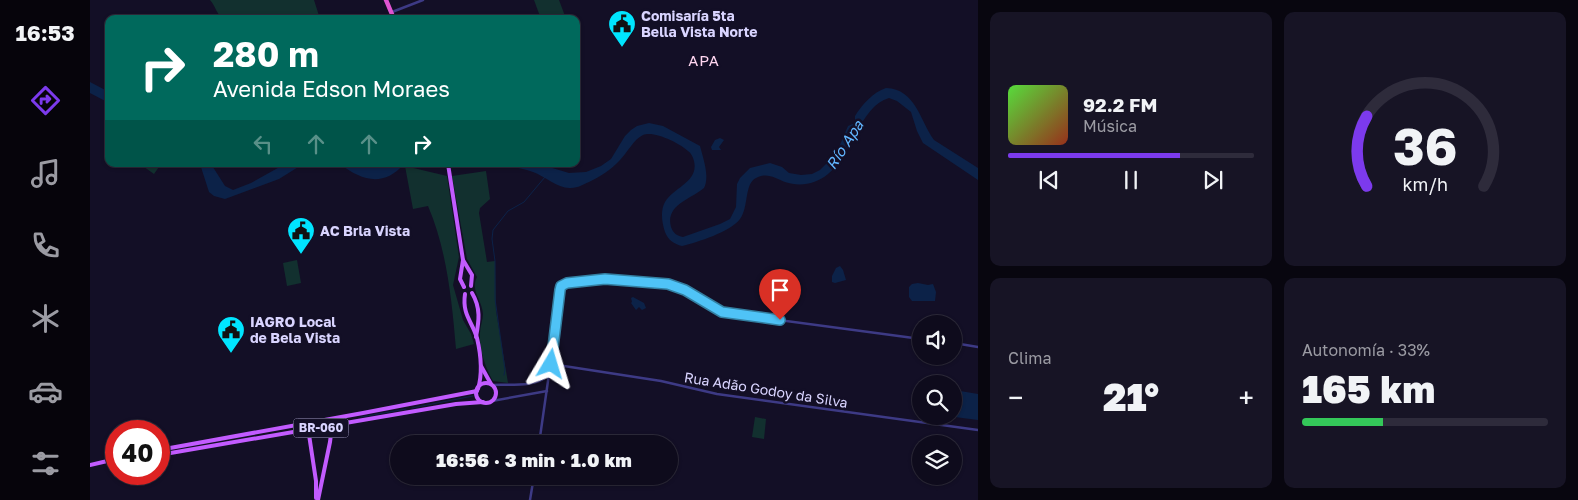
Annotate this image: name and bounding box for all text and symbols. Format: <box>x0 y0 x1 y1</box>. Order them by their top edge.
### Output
place label: Comisaría 5ta Bella Vista Norte <box>641 7 758 40</box>
public building icon: Comisaría 5ta Bella Vista Norte <box>607 9 637 48</box>
text: 16:53 <box>15 19 75 46</box>
text: 280 m <box>213 33 319 75</box>
icon: right <box>130 35 195 100</box>
district label: APA <box>688 51 720 69</box>
text: Avenida Edson Moraes <box>213 75 450 102</box>
icon: directions <box>28 83 63 118</box>
text: 92.2 FM <box>1083 93 1157 116</box>
text: 36 <box>1393 114 1457 176</box>
water label: Río Apa <box>822 116 867 172</box>
text: Música <box>1083 116 1137 136</box>
icon: left <box>249 130 277 158</box>
icon: ahead <box>302 130 330 158</box>
icon: ahead <box>355 130 383 158</box>
icon: right <box>408 130 436 158</box>
icon: music <box>28 156 63 191</box>
icon: previous <box>1035 166 1063 194</box>
icon: pause <box>1117 166 1145 194</box>
icon: next <box>1199 166 1227 194</box>
text: km/h <box>1402 173 1448 195</box>
public building icon: AC Brla Vista <box>286 216 316 255</box>
place label: AC Brla Vista <box>320 222 410 239</box>
icon: phone <box>28 228 63 263</box>
pin <box>759 269 801 320</box>
icon: arrive <box>766 276 794 304</box>
icon: climate <box>28 301 63 336</box>
place label: IAGRO Local de Bela Vista <box>250 313 340 346</box>
public building icon: IAGRO Local de Bela Vista <box>216 315 246 354</box>
map controls <box>912 315 962 485</box>
button: sound <box>912 315 962 365</box>
position arrow <box>524 337 576 389</box>
text: Autonomía · 33% <box>1302 340 1430 360</box>
text: Clima <box>1008 348 1052 368</box>
text: 165 km <box>1302 366 1435 411</box>
street label: Rua Adão Godoy da Silva <box>683 368 849 411</box>
icon: car <box>28 374 63 409</box>
text: 21° <box>1103 374 1159 419</box>
button: search <box>912 375 962 425</box>
text: − <box>1008 381 1023 414</box>
text: + <box>1239 381 1254 414</box>
road number: BR-060 <box>294 418 348 438</box>
speed limit sign: 40 <box>105 420 170 485</box>
button: layers <box>912 435 962 485</box>
icon: filters <box>28 446 63 481</box>
text: 16:56 · 3 min · 1.0 km <box>436 448 632 471</box>

